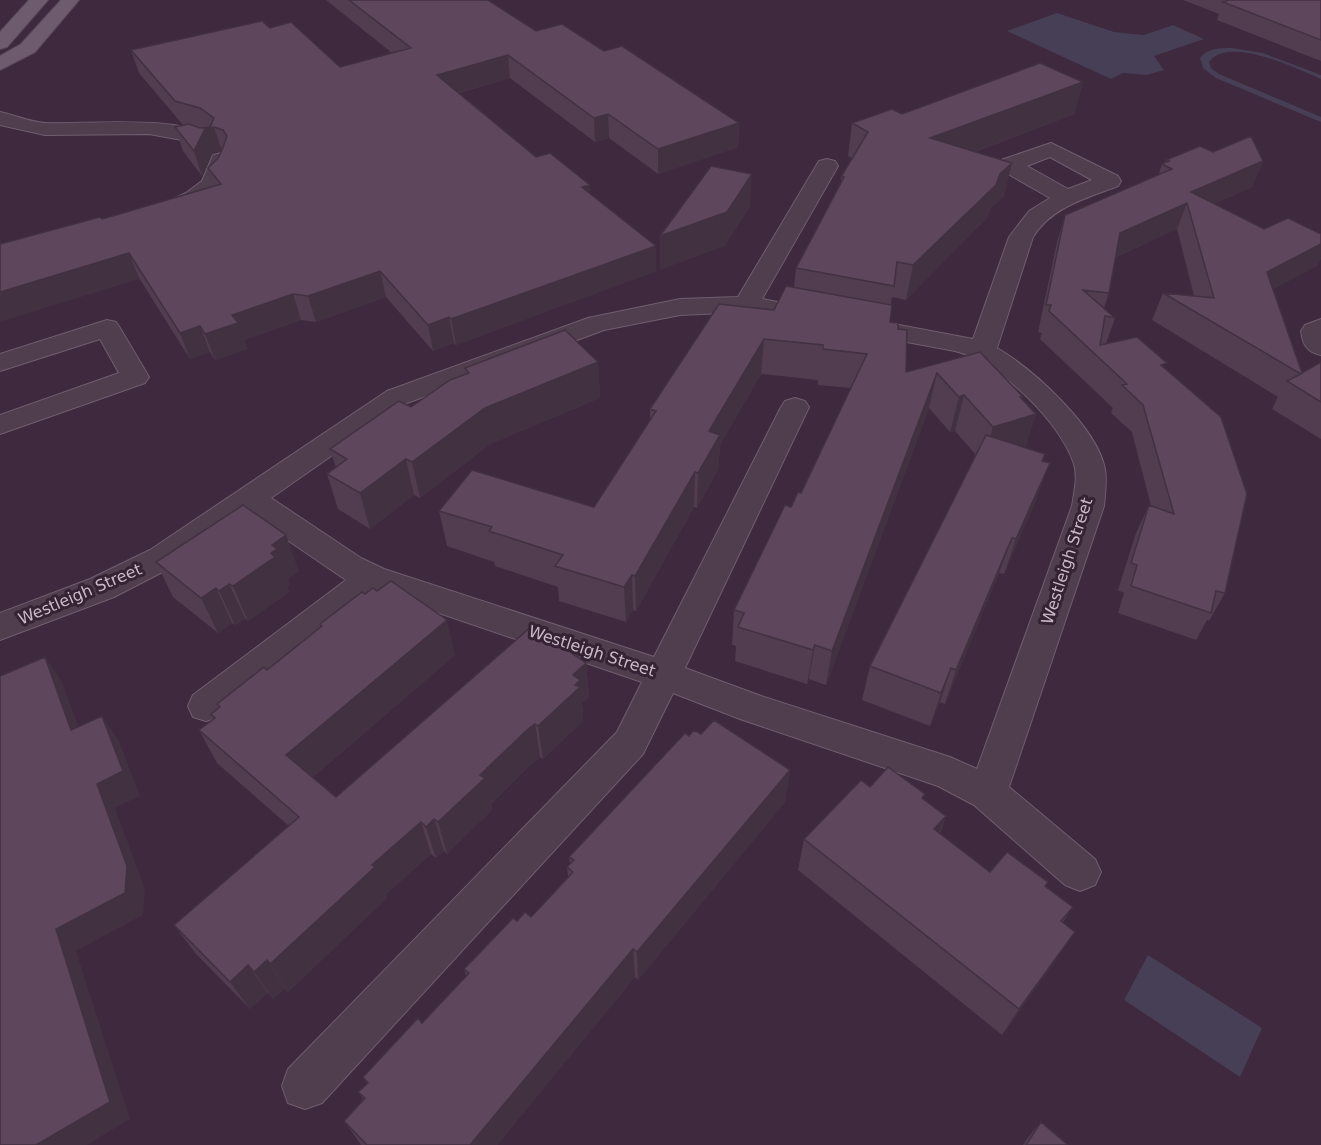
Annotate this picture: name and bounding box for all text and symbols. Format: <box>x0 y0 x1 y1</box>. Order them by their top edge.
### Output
street label: Westleigh Street <box>1038 495 1096 627</box>
street label: Westleigh Street <box>15 559 145 629</box>
street label: Westleigh Street <box>526 622 658 680</box>

